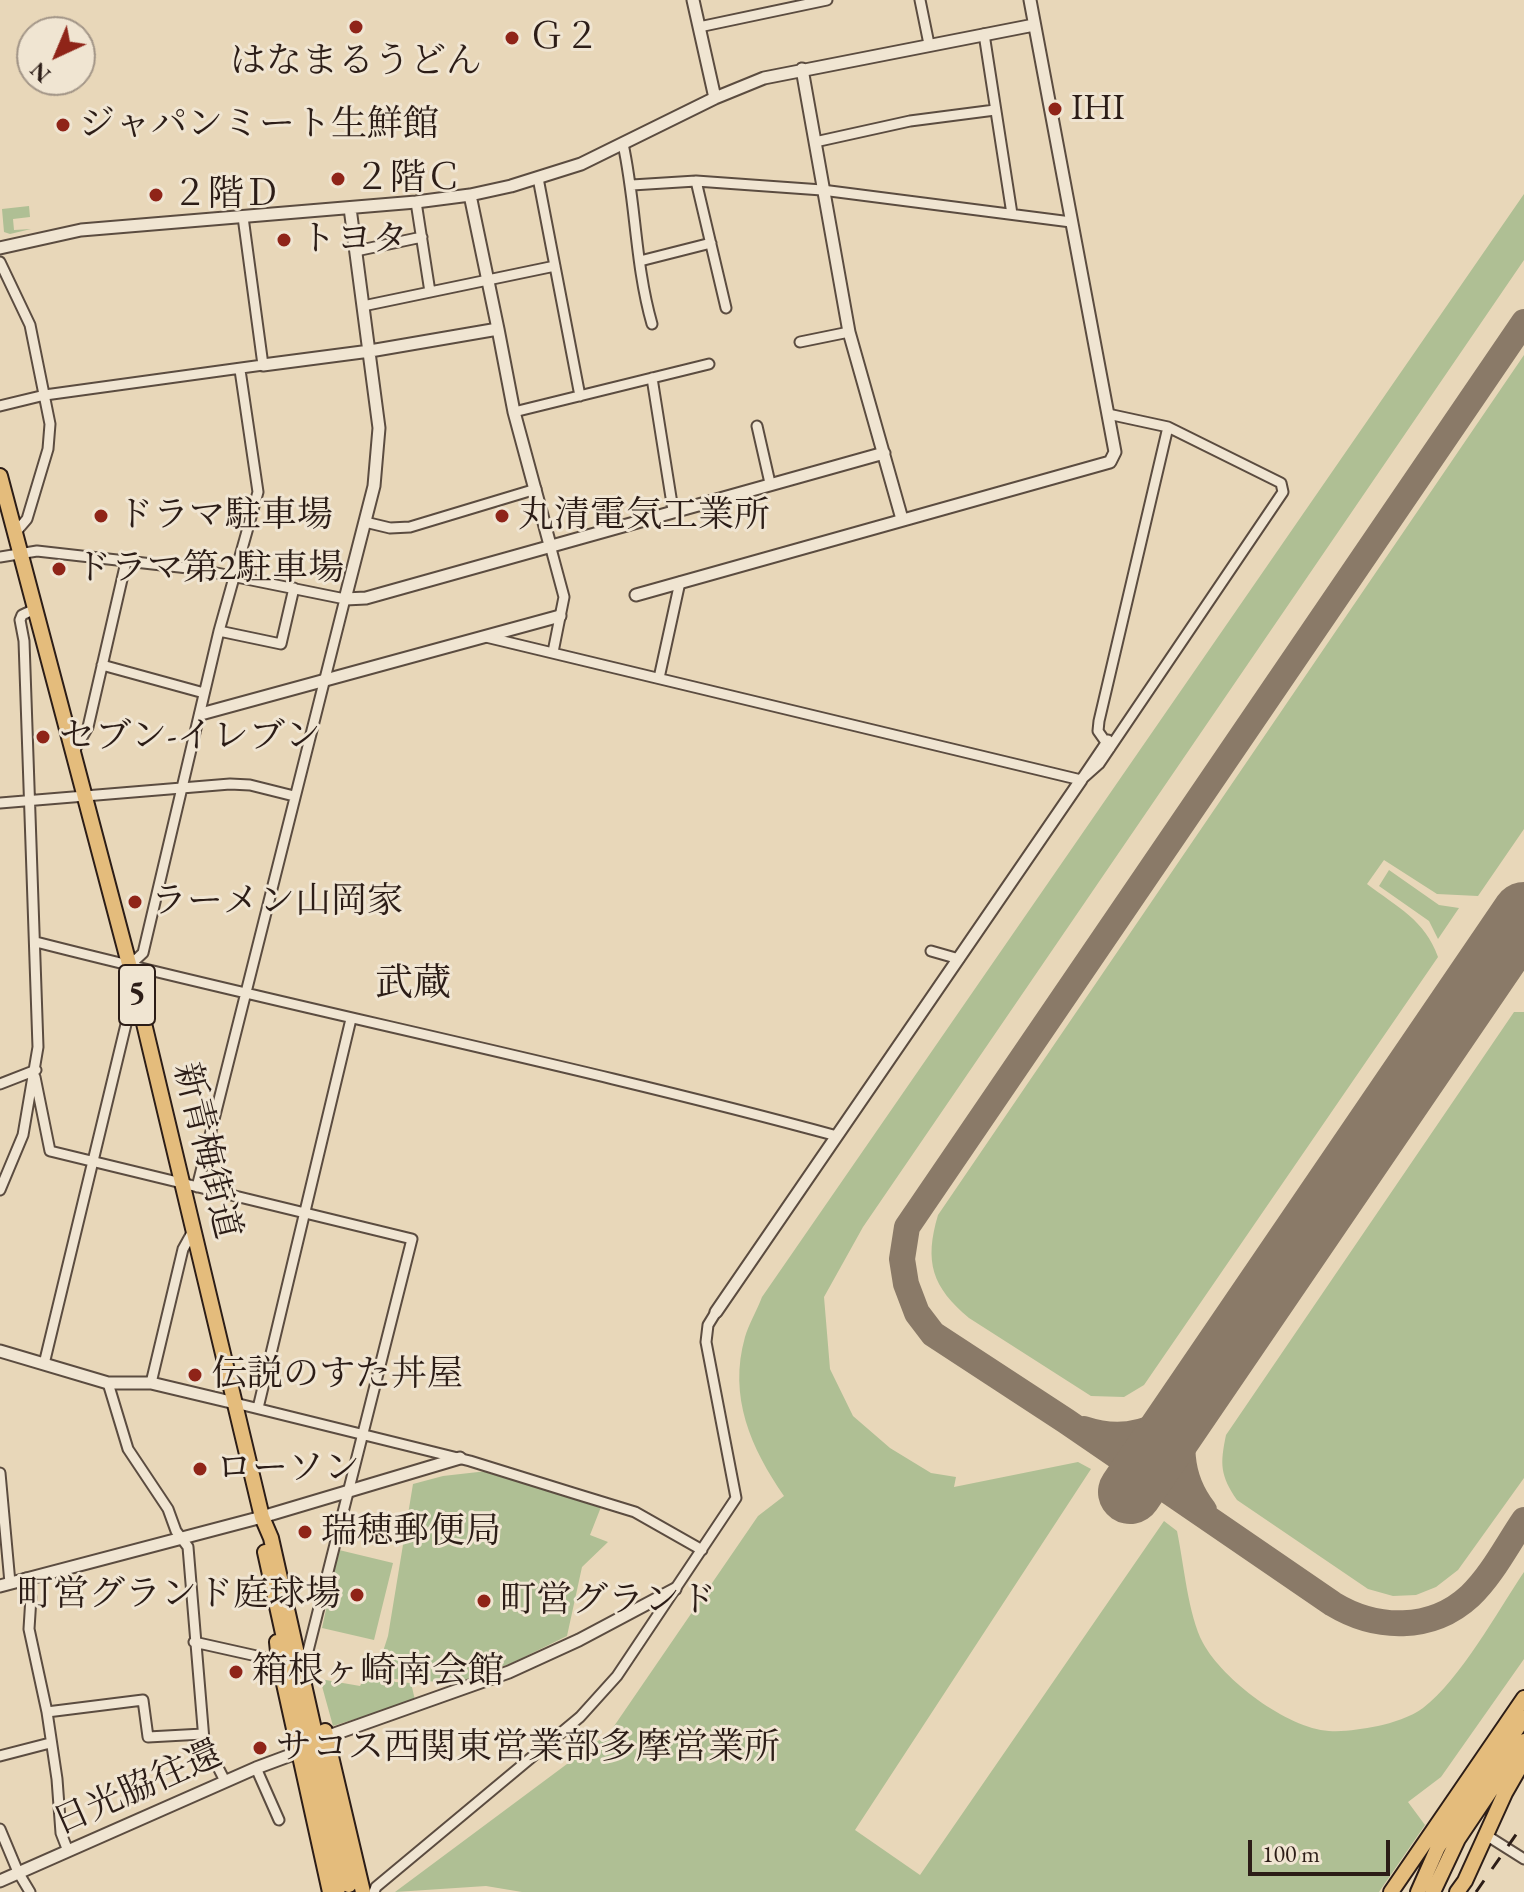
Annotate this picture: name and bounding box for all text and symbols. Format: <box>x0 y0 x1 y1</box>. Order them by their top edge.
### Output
north arrow <box>16 16 96 96</box>
place label: Ｇ２ <box>528 16 600 60</box>
marker: はなまるうどん <box>347 18 365 36</box>
marker: Ｇ２ <box>503 29 521 47</box>
place label: はなまるうどん <box>230 40 482 84</box>
text: N <box>24 56 57 89</box>
place label: IHI <box>1071 87 1125 131</box>
marker: IHI <box>1046 100 1064 118</box>
place label: ジャパンミート生鮮館 <box>79 103 439 147</box>
marker: ジャパンミート生鮮館 <box>54 116 72 134</box>
place label: ２階Ｃ <box>354 157 462 201</box>
marker: ２階Ｃ <box>329 170 347 188</box>
place label: ２階Ｄ <box>172 173 280 217</box>
marker: ２階Ｄ <box>147 186 165 204</box>
place label: トヨタ <box>300 218 408 262</box>
marker: トヨタ <box>275 231 293 249</box>
place label: ドラマ駐車場 <box>117 494 333 538</box>
place label: 丸清電気工業所 <box>518 494 770 538</box>
marker: ドラマ駐車場 <box>92 507 110 525</box>
marker: 丸清電気工業所 <box>493 507 511 525</box>
place label: ドラマ第2駐車場 <box>75 547 344 591</box>
marker: ドラマ第2駐車場 <box>50 560 68 578</box>
place label: セブン-イレブン <box>59 715 321 759</box>
marker: セブン-イレブン <box>34 728 52 746</box>
place label: ラーメン山岡家 <box>151 880 403 924</box>
marker: ラーメン山岡家 <box>126 893 144 911</box>
district label: 武蔵 <box>375 962 451 1008</box>
road number: 5 <box>119 965 155 1025</box>
street label: 新青梅街道 <box>163 1058 249 1244</box>
place label: 伝説のすた丼屋 <box>211 1353 463 1397</box>
marker: 伝説のすた丼屋 <box>186 1366 204 1384</box>
place label: ローソン <box>216 1447 360 1491</box>
marker: ローソン <box>191 1460 209 1478</box>
place label: 瑞穂郵便局 <box>321 1510 501 1554</box>
marker: 瑞穂郵便局 <box>296 1523 314 1541</box>
place label: 町営グランド庭球場 <box>17 1573 341 1617</box>
place label: 町営グランド <box>500 1579 716 1623</box>
marker: 町営グランド庭球場 <box>348 1586 366 1604</box>
marker: 町営グランド <box>475 1592 493 1610</box>
place label: 箱根ヶ崎南会館 <box>252 1650 504 1694</box>
marker: 箱根ヶ崎南会館 <box>227 1663 245 1681</box>
place label: サコス西関東営業部多摩営業所 <box>276 1726 780 1770</box>
street label: 日光脇往還 <box>47 1733 229 1845</box>
marker: サコス西関東営業部多摩営業所 <box>251 1739 269 1757</box>
scale bar <box>1252 1824 1394 1874</box>
text: 100 m <box>1262 1838 1320 1869</box>

